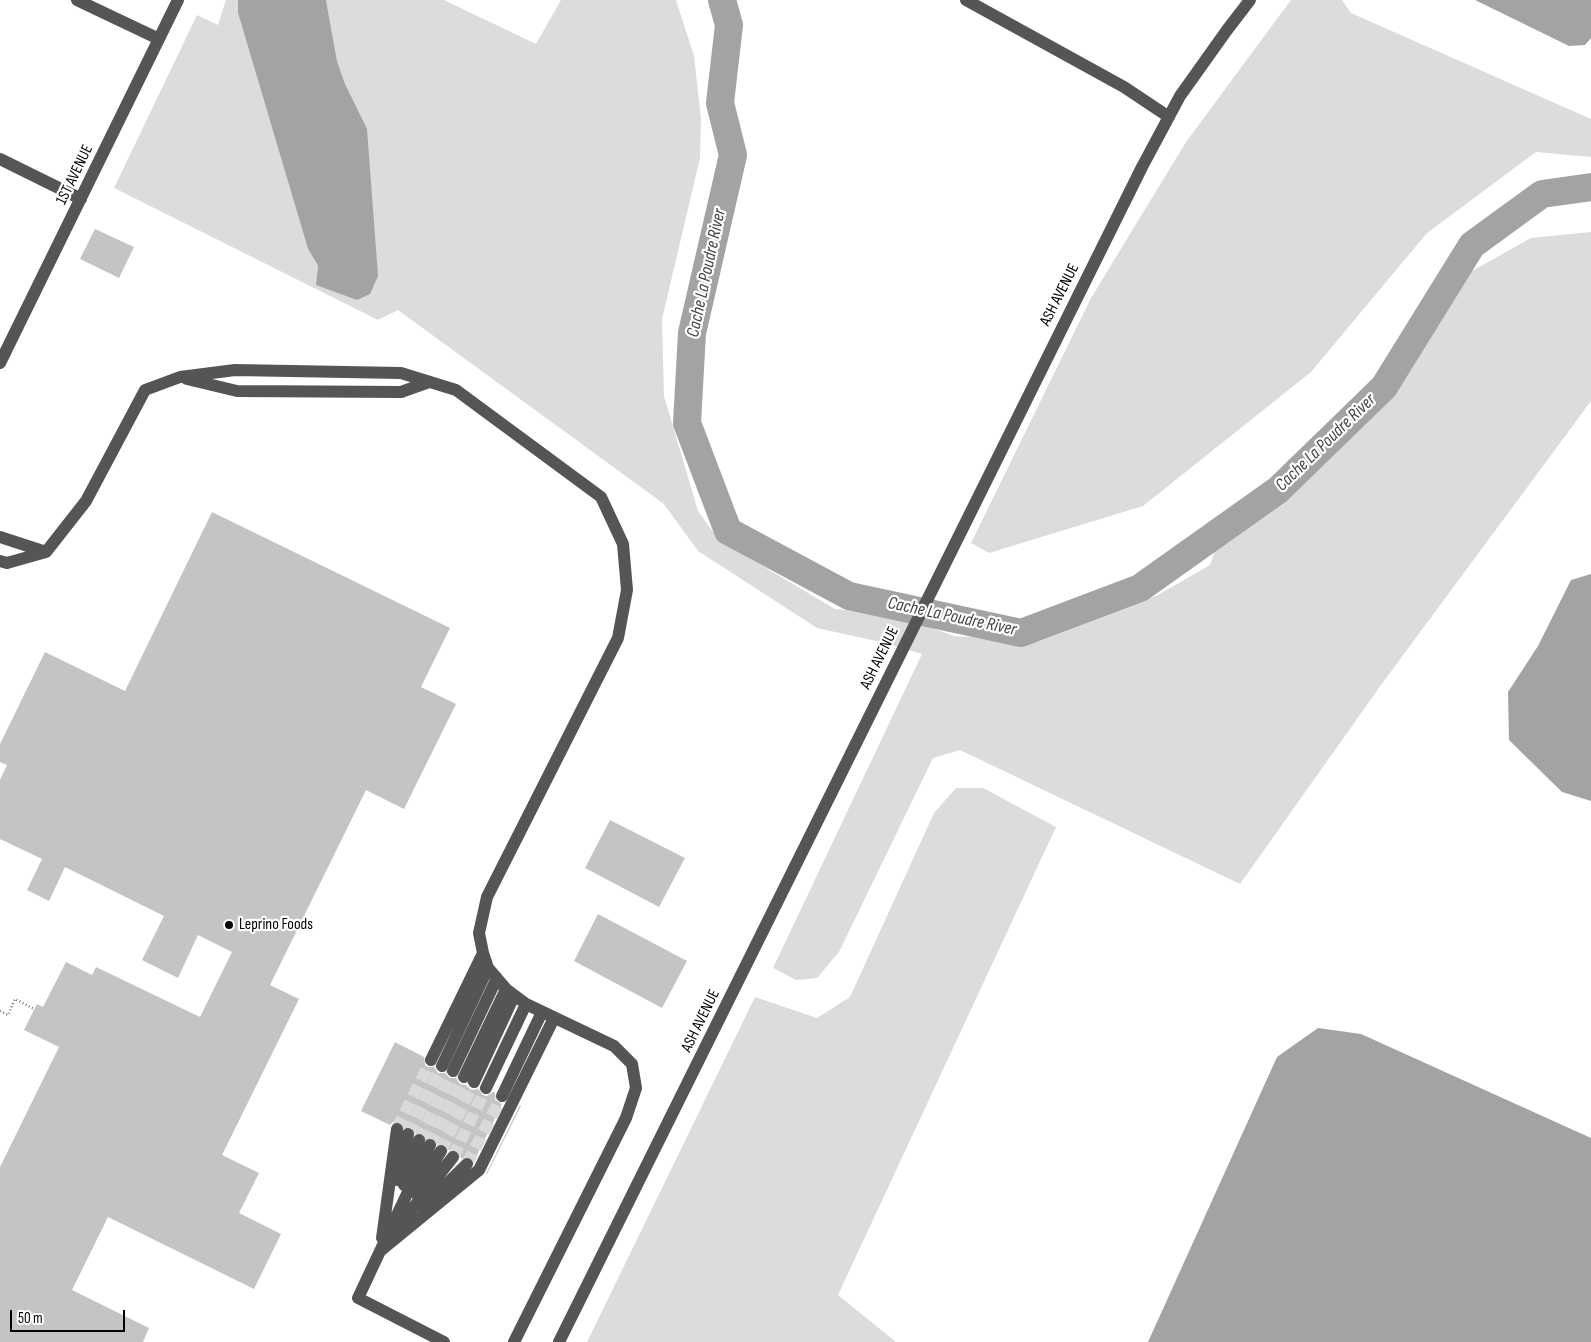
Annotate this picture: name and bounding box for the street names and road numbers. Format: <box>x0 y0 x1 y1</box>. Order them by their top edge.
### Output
street label: 1ST AVENUE <box>52 142 98 208</box>
street label: ASH AVENUE <box>1036 261 1084 329</box>
street label: ASH AVENUE <box>857 624 903 692</box>
street label: ASH AVENUE <box>678 987 724 1055</box>

